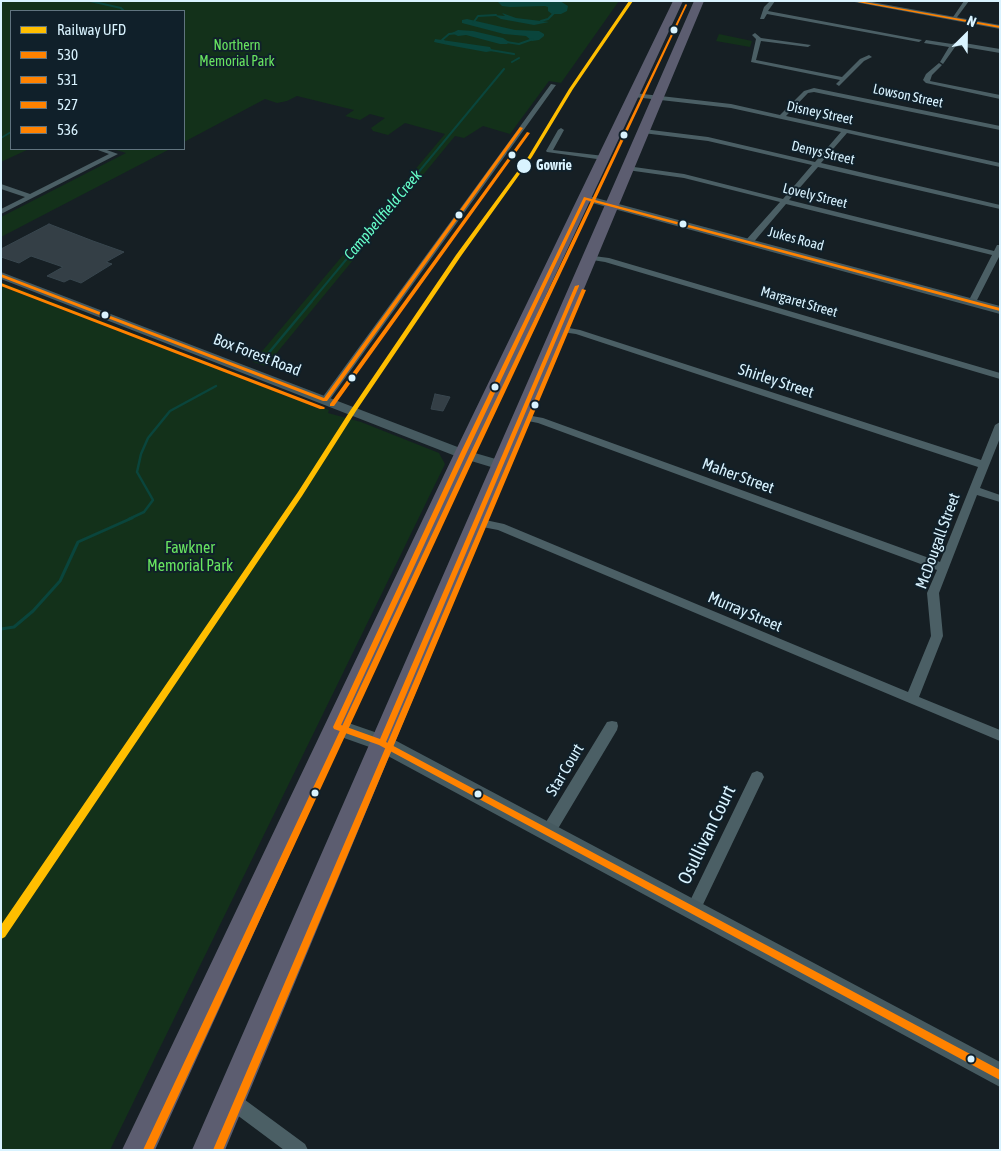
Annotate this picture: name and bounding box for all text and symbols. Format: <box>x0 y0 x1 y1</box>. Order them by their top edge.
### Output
legend <box>10 10 185 150</box>
north arrow <box>941 10 991 60</box>
text: N <box>965 12 979 30</box>
text: Railway UFD <box>57 21 126 38</box>
unlabelled marker <box>669 25 679 35</box>
park label: Northern Memorial Park <box>199 38 275 70</box>
text: 530 <box>57 46 78 63</box>
text: 531 <box>57 71 78 88</box>
street label: Lowson Street <box>871 80 945 112</box>
text: 527 <box>57 96 78 113</box>
street label: Disney Street <box>785 98 855 128</box>
text: 536 <box>57 121 78 138</box>
unlabelled marker <box>619 130 629 140</box>
street label: Denys Street <box>790 138 856 168</box>
unlabelled marker <box>507 150 517 160</box>
marker: Gowrie <box>515 157 533 175</box>
place label: Gowrie <box>536 158 572 174</box>
water label: Campbellfield Creek <box>340 167 426 263</box>
street label: Lovely Street <box>781 180 849 212</box>
unlabelled marker <box>454 210 464 220</box>
unlabelled marker <box>678 219 688 229</box>
street label: Jukes Road <box>766 224 826 254</box>
street label: Margaret Street <box>759 283 839 321</box>
unlabelled marker <box>100 310 110 320</box>
street label: Box Forest Road <box>211 330 303 380</box>
street label: Shirley Street <box>736 360 816 402</box>
unlabelled marker <box>347 373 357 383</box>
unlabelled marker <box>490 382 500 392</box>
unlabelled marker <box>530 400 540 410</box>
street label: Maher Street <box>699 454 777 498</box>
street label: McDougall Street <box>912 490 964 592</box>
park label: Fawkner Memorial Park <box>147 538 233 576</box>
street label: Murray Street <box>705 588 785 636</box>
street label: Star Court <box>542 740 588 800</box>
street label: Osullivan Court <box>673 782 741 888</box>
unlabelled marker <box>310 788 320 798</box>
unlabelled marker <box>473 789 483 799</box>
unlabelled marker <box>966 1054 976 1064</box>

